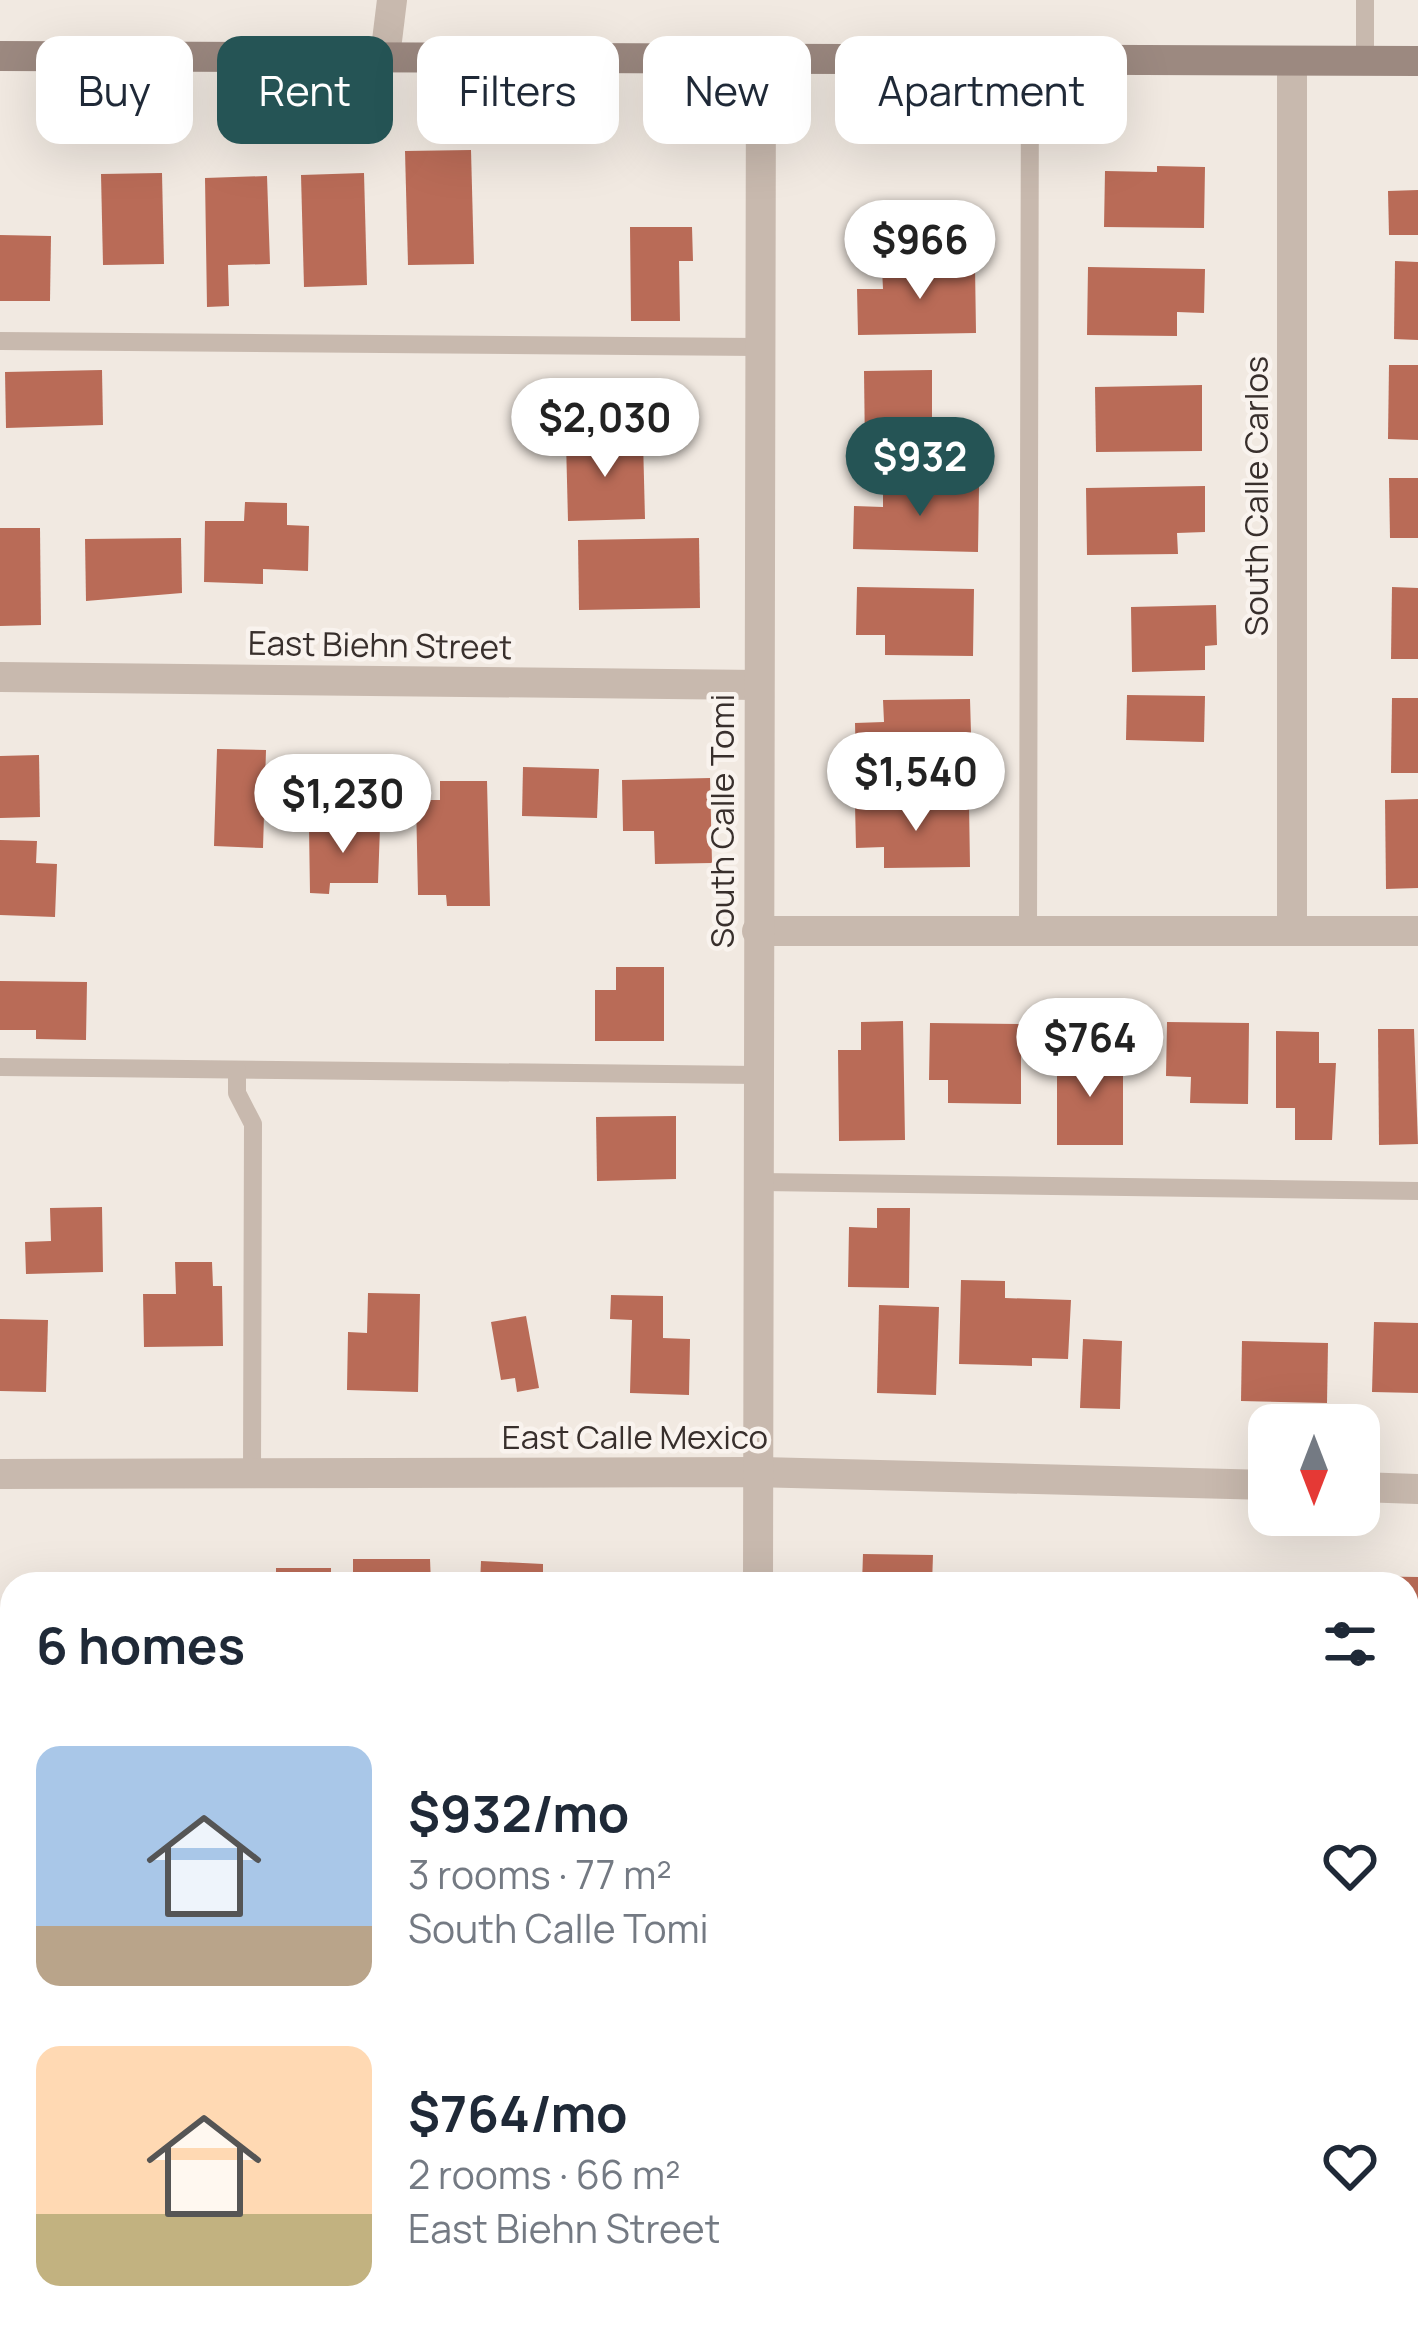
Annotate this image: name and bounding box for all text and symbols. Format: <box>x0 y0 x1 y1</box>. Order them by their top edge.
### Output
chip: Buy <box>36 36 193 144</box>
chip: Rent <box>217 36 393 144</box>
chip: Filters <box>417 36 619 144</box>
chip: New <box>643 36 811 144</box>
chip: Apartment <box>835 36 1127 144</box>
pin: $966 <box>849 200 991 302</box>
text: $966 <box>871 212 969 266</box>
street label: South Calle Carlos <box>1233 356 1278 636</box>
pin: $2,030 <box>507 378 703 480</box>
text: $2,030 <box>538 390 672 444</box>
pin: $932 <box>849 417 991 519</box>
text: $932 <box>873 429 967 483</box>
street label: East Biehn Street <box>248 620 512 669</box>
street label: South Calle Tomi <box>699 694 744 948</box>
pin: $1,540 <box>818 732 1014 834</box>
text: $1,540 <box>854 744 978 798</box>
pin: $1,230 <box>245 754 441 856</box>
text: $1,230 <box>281 766 405 820</box>
pin: $764 <box>1019 998 1161 1100</box>
text: $764 <box>1043 1010 1137 1064</box>
north arrow <box>1248 1404 1380 1536</box>
map controls <box>1248 1404 1380 1536</box>
street label: East Calle Mexico <box>502 1414 768 1459</box>
text: 6 homes <box>36 1610 245 1679</box>
icon: filters <box>1317 1611 1383 1677</box>
text: $932/mo <box>408 1778 629 1847</box>
icon: home <box>132 1794 276 1938</box>
icon: heart <box>1317 1833 1383 1899</box>
text: 3 rooms · 77 m² <box>408 1847 672 1901</box>
text: South Calle Tomi <box>408 1901 709 1955</box>
text: $764/mo <box>408 2078 627 2147</box>
icon: home <box>132 2094 276 2238</box>
icon: heart <box>1317 2133 1383 2199</box>
text: 2 rooms · 66 m² <box>408 2147 681 2201</box>
text: East Biehn Street <box>408 2201 720 2255</box>

